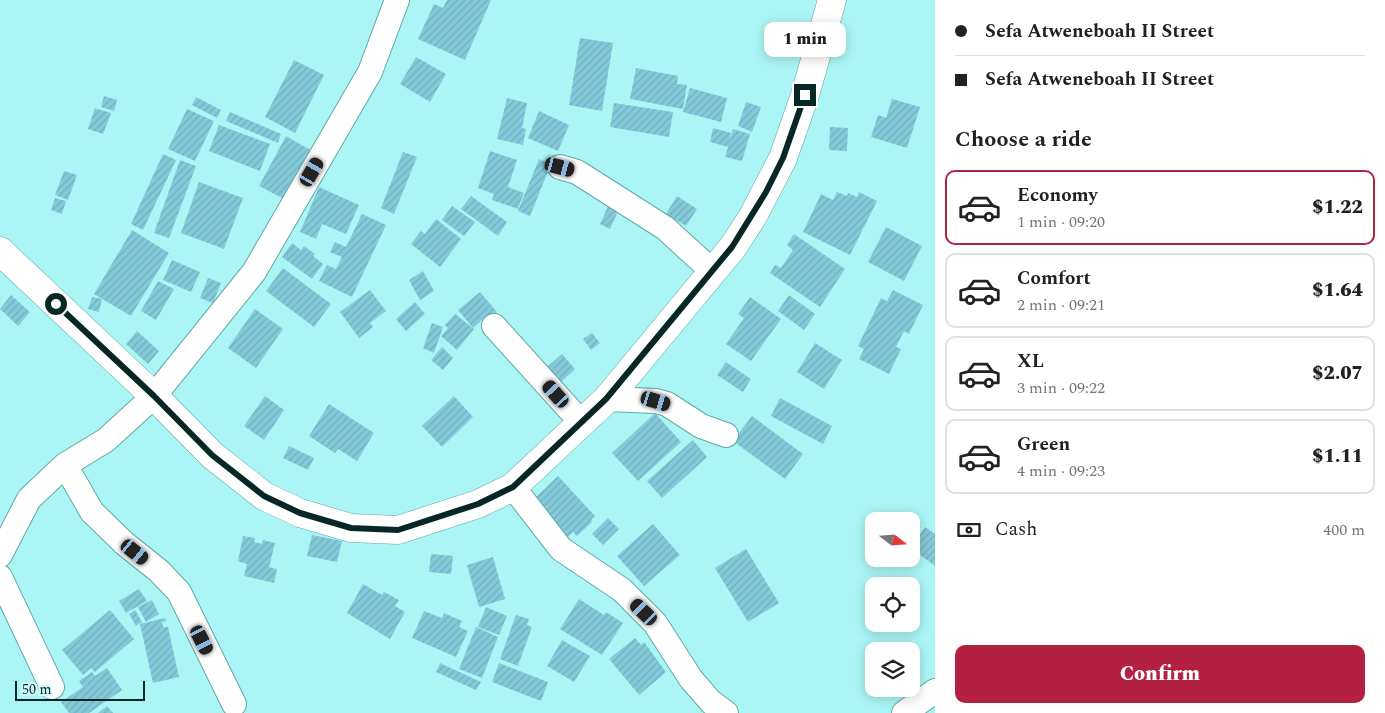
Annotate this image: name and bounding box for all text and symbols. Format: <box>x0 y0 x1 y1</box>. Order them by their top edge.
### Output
text: Sefa Atweneboah II Street <box>985 17 1214 46</box>
callout: 1 min <box>764 22 846 58</box>
text: 1 min <box>783 27 827 51</box>
text: Sefa Atweneboah II Street <box>985 65 1214 94</box>
route end <box>794 84 816 106</box>
text: Choose a ride <box>955 123 1092 156</box>
car <box>298 155 325 189</box>
car <box>543 156 576 178</box>
text: Economy <box>1017 181 1098 210</box>
icon: car <box>957 185 1002 230</box>
text: $1.22 <box>1312 193 1363 222</box>
text: 1 min · 09:20 <box>1017 210 1105 234</box>
text: Comfort <box>1017 264 1091 293</box>
icon: car <box>957 268 1002 313</box>
text: $1.64 <box>1312 276 1363 305</box>
route start <box>45 293 67 315</box>
text: 2 min · 09:21 <box>1017 293 1105 317</box>
text: XL <box>1017 347 1044 376</box>
icon: car <box>957 351 1002 396</box>
text: $2.07 <box>1312 359 1363 388</box>
text: 3 min · 09:22 <box>1017 376 1105 400</box>
car <box>540 378 571 410</box>
car <box>639 389 672 413</box>
text: Green <box>1017 430 1070 459</box>
icon: car <box>957 434 1002 479</box>
text: $1.11 <box>1312 442 1363 471</box>
text: 4 min · 09:23 <box>1017 459 1105 483</box>
north arrow <box>865 512 920 568</box>
map controls <box>865 512 920 697</box>
text: Cash <box>995 515 1037 544</box>
icon: cash <box>955 516 983 544</box>
text: 400 m <box>1323 518 1365 542</box>
car <box>118 537 151 567</box>
button: locate <box>865 577 920 632</box>
car <box>627 596 660 628</box>
car <box>188 623 215 657</box>
button: layers <box>865 642 920 697</box>
button: Confirm <box>955 645 1365 703</box>
scale bar <box>15 678 145 701</box>
text: 50 m <box>22 679 52 700</box>

